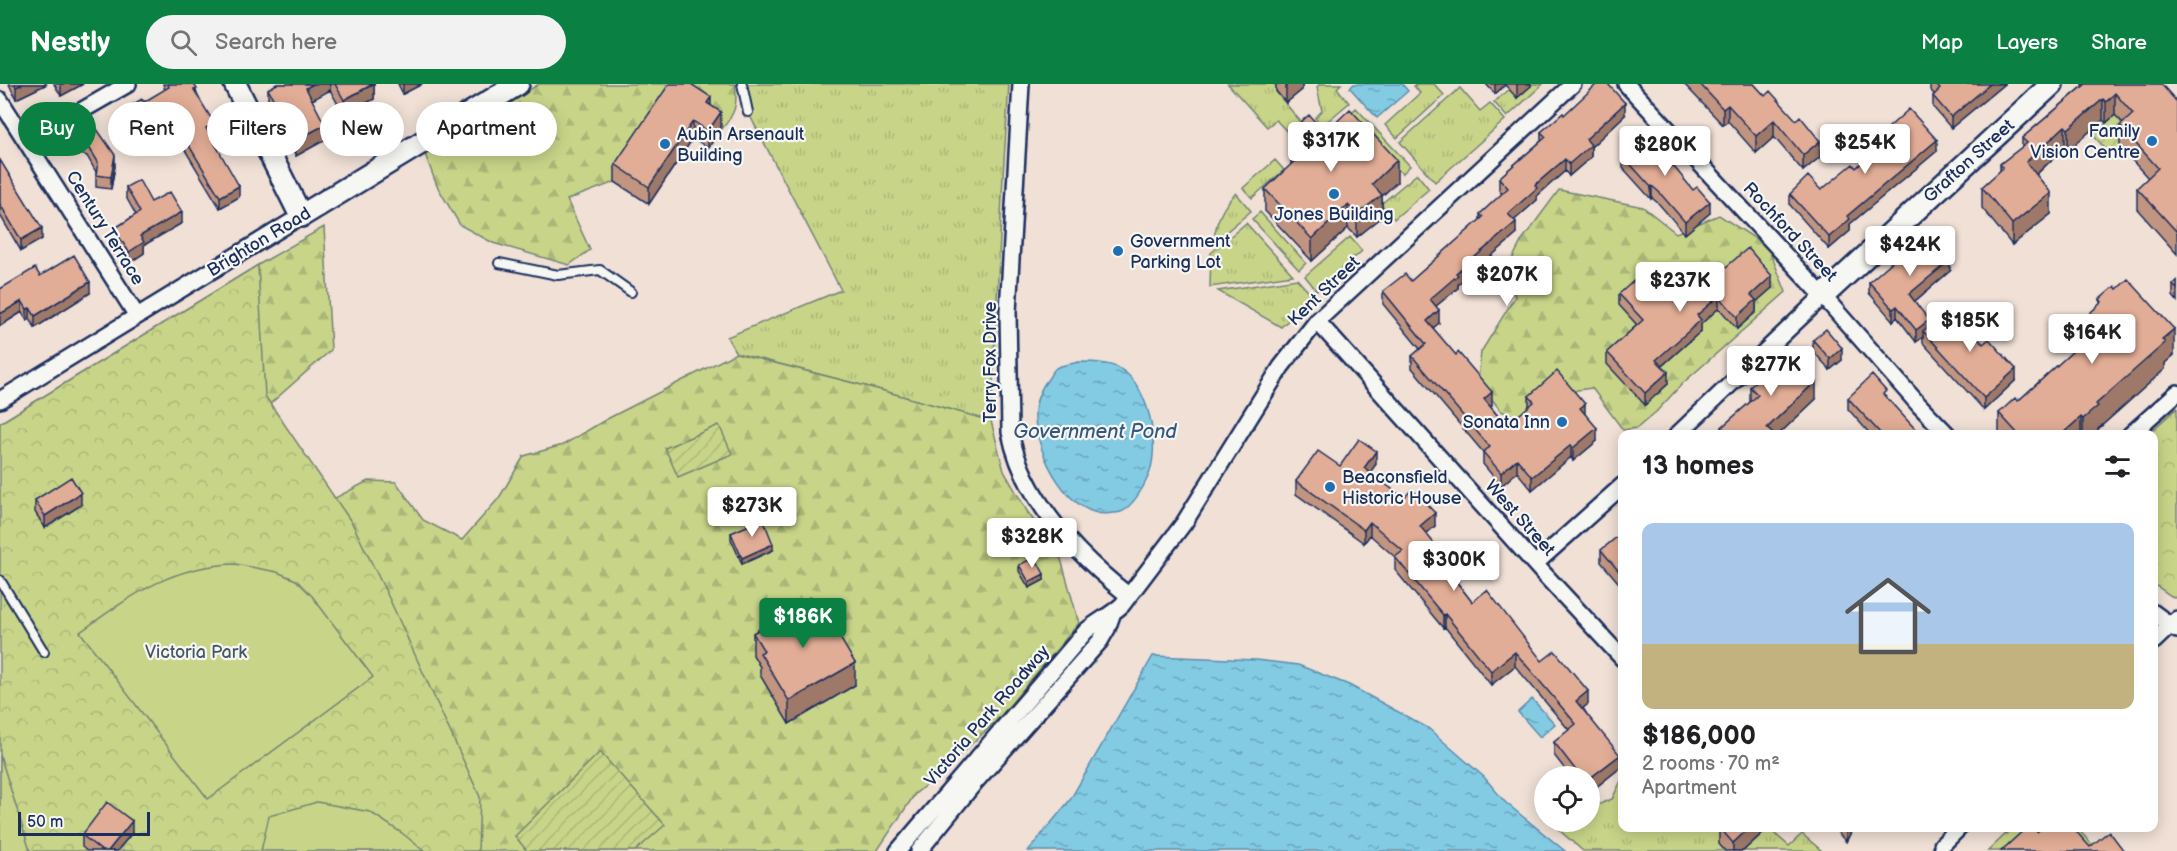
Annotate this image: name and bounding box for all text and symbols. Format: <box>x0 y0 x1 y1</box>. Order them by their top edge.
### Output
search box <box>146 15 566 69</box>
text: Nestly <box>30 26 110 59</box>
icon: search <box>167 26 200 59</box>
text: Search here <box>215 29 337 56</box>
text: Map <box>1921 30 1963 55</box>
text: Layers <box>1996 30 2058 55</box>
text: Share <box>2091 30 2147 55</box>
chip: Buy <box>18 102 96 156</box>
chip: Rent <box>108 102 195 156</box>
chip: Filters <box>207 102 308 156</box>
chip: New <box>320 102 404 156</box>
chip: Apartment <box>416 102 557 156</box>
street label: Grafton Street <box>1919 115 2019 207</box>
place label: Family Vision Centre <box>2030 121 2141 163</box>
pin: $317K <box>1289 122 1373 173</box>
place label: Aubin Arsenault Building <box>677 124 805 166</box>
pin: $254K <box>1823 124 1907 175</box>
pin: $280K <box>1623 126 1707 177</box>
text: $317K <box>1302 129 1360 153</box>
text: $254K <box>1834 131 1896 155</box>
text: $280K <box>1633 133 1697 157</box>
marker: Family Vision Centre <box>2145 134 2159 148</box>
marker: Aubin Arsenault Building <box>658 137 672 151</box>
street label: Century Terrace <box>62 167 149 289</box>
street label: Rochford Street <box>1739 178 1842 286</box>
marker: Jones Building <box>1327 187 1341 201</box>
street label: Brighton Road <box>203 203 315 281</box>
place label: Jones Building <box>1274 204 1394 225</box>
pin: $424K <box>1868 226 1952 277</box>
place label: Government Parking Lot <box>1130 231 1231 273</box>
text: $424K <box>1879 233 1941 257</box>
marker: Government Parking Lot <box>1111 244 1125 258</box>
street label: Kent Street <box>1284 251 1365 330</box>
pin: $207K <box>1465 256 1549 307</box>
pin: $237K <box>1638 262 1722 313</box>
text: $207K <box>1476 263 1538 287</box>
text: $237K <box>1650 269 1710 293</box>
street label: Terry Fox Drive <box>980 301 1001 422</box>
pin: $185K <box>1928 302 2012 353</box>
text: $185K <box>1941 309 1999 333</box>
pin: $164K <box>2050 314 2134 365</box>
text: $164K <box>2062 321 2122 345</box>
pin: $277K <box>1729 346 1813 397</box>
text: $277K <box>1741 353 1801 377</box>
place label: Sonata Inn <box>1463 412 1550 433</box>
marker: Sonata Inn <box>1555 415 1569 429</box>
water label: Government Pond <box>1013 420 1177 444</box>
icon: filters <box>2101 450 2134 483</box>
text: 13 homes <box>1642 451 1754 482</box>
place label: Beaconsfield Historic House <box>1342 467 1462 509</box>
street label: West Street <box>1481 476 1560 560</box>
marker: Beaconsfield Historic House <box>1323 480 1337 494</box>
pin: $273K <box>710 487 794 538</box>
text: $273K <box>722 494 782 518</box>
pin: $328K <box>990 518 1074 569</box>
text: $328K <box>1001 525 1063 549</box>
pin: $300K <box>1412 541 1496 592</box>
text: $300K <box>1422 548 1486 572</box>
icon: home <box>1834 562 1942 670</box>
pin: $186K <box>761 598 845 649</box>
text: $186K <box>773 605 833 629</box>
street label: Victoria Park Roadway <box>920 641 1055 791</box>
park label: Victoria Park <box>145 642 247 663</box>
text: $186,000 <box>1642 721 1756 752</box>
text: 2 rooms · 70 m² <box>1642 752 1780 776</box>
map controls <box>1534 766 1600 832</box>
button: locate <box>1534 766 1600 832</box>
text: Apartment <box>1642 776 1737 800</box>
scale bar <box>18 809 150 836</box>
text: 50 m <box>27 813 63 832</box>

